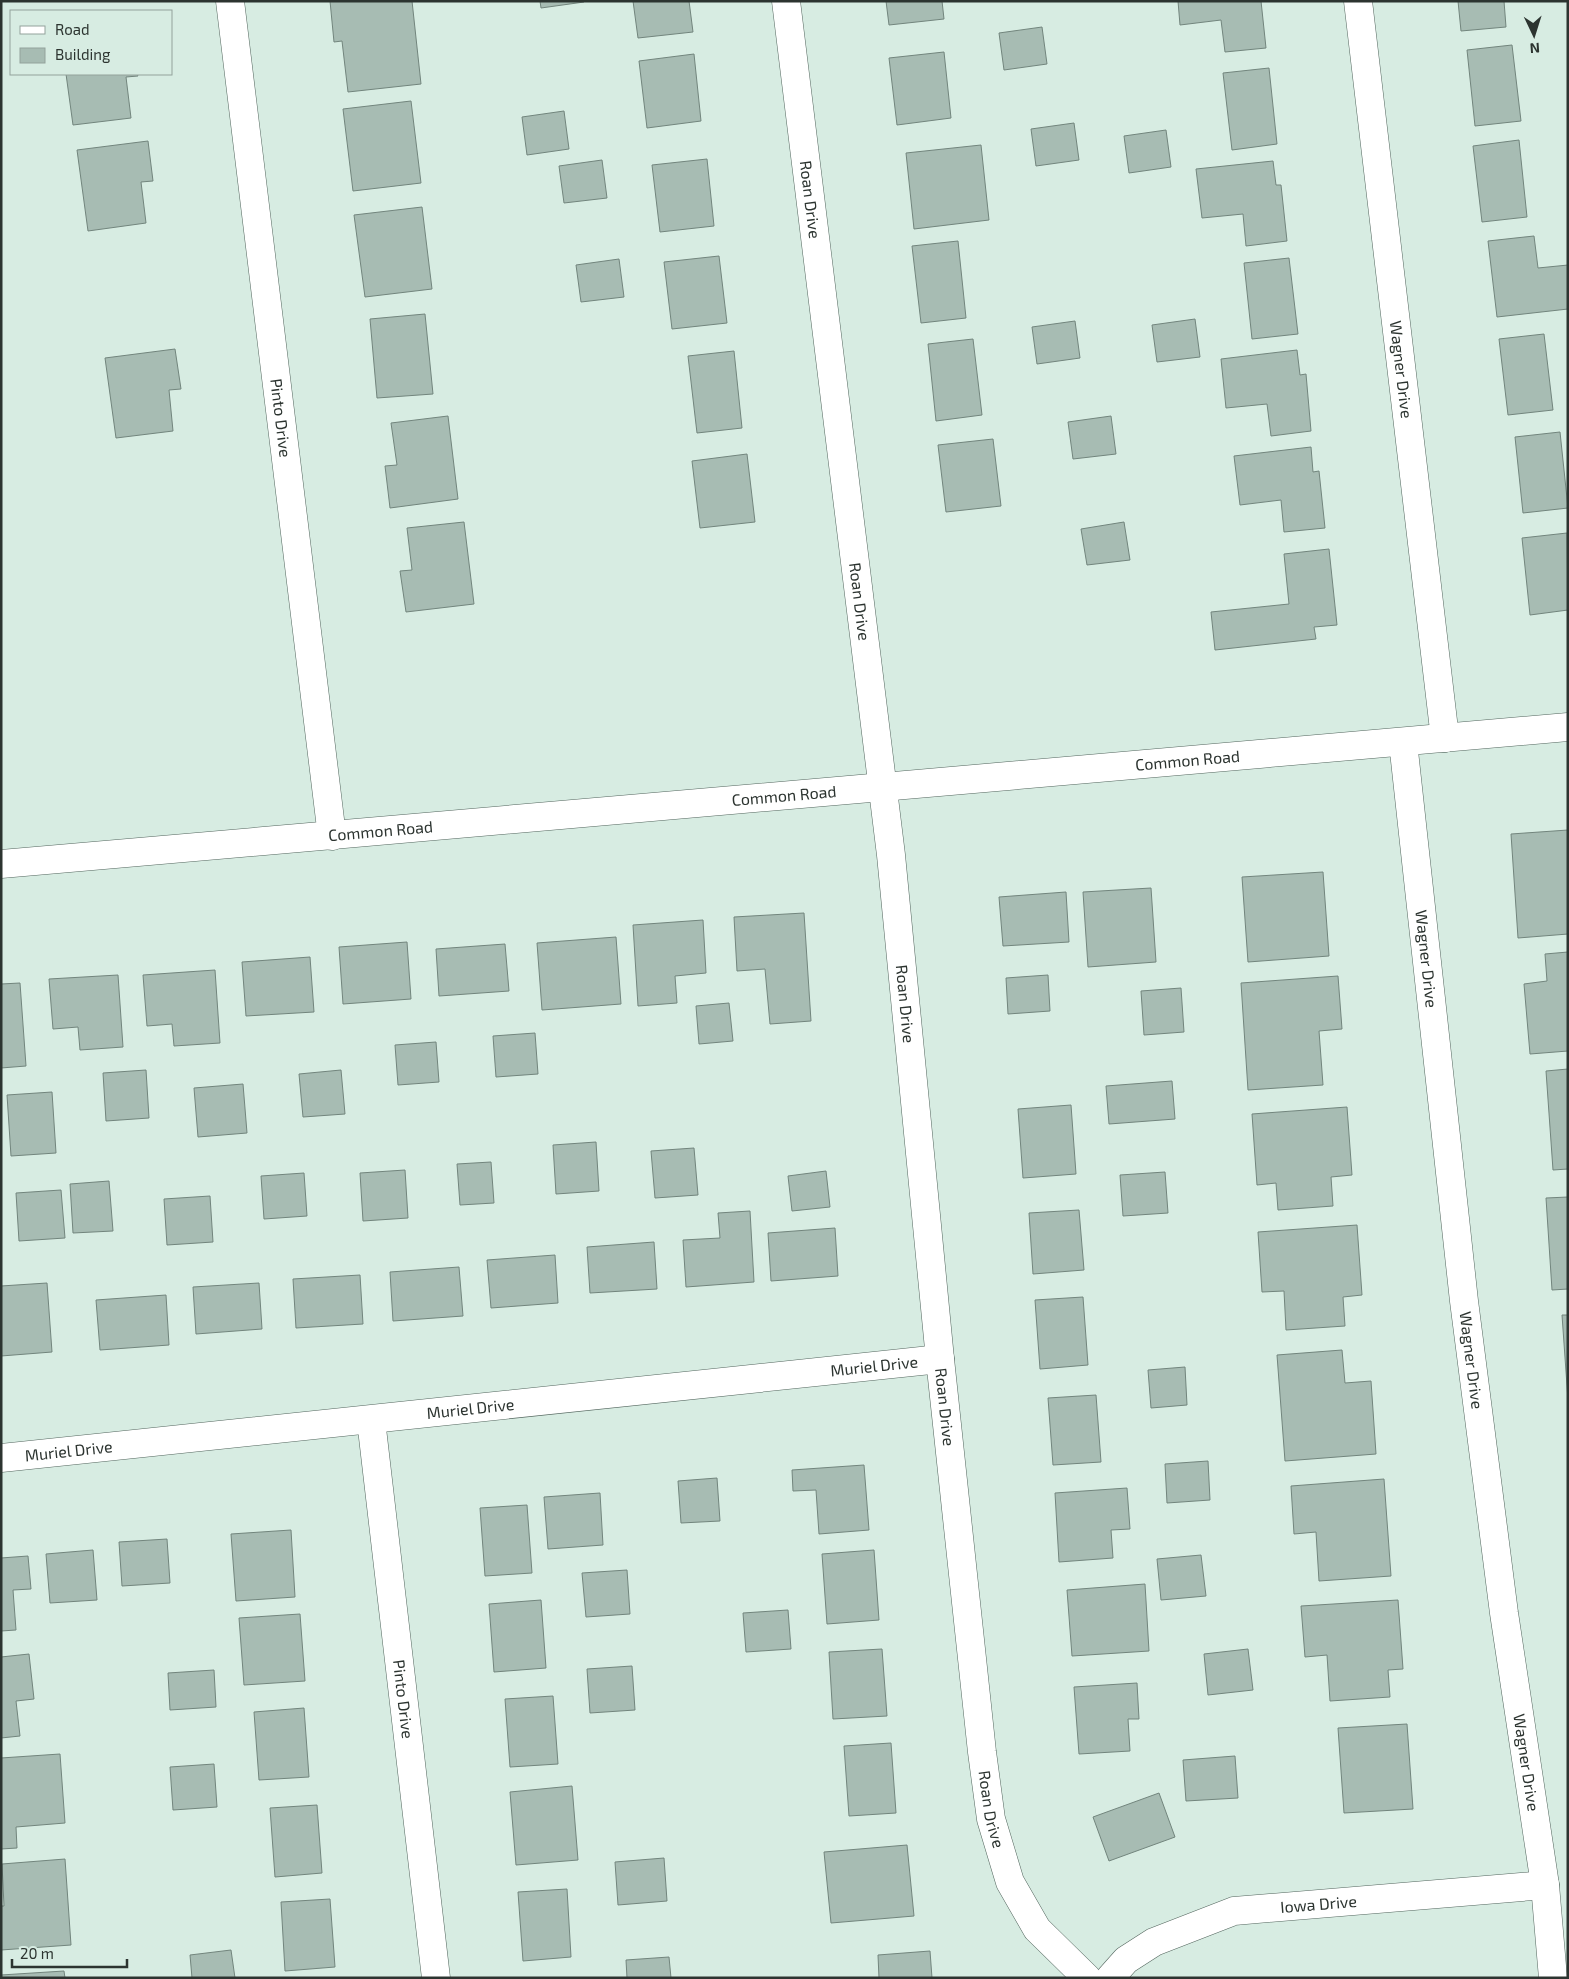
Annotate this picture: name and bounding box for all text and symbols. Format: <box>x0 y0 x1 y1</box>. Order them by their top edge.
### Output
legend <box>10 10 172 75</box>
north arrow <box>1509 10 1559 60</box>
text: Road <box>55 20 90 38</box>
text: N <box>1529 40 1541 57</box>
text: Building <box>55 45 111 63</box>
street label: Roan Drive <box>797 159 825 240</box>
street label: Wagner Drive <box>1387 319 1417 419</box>
street label: Pinto Drive <box>267 377 296 458</box>
street label: Roan Drive <box>846 561 875 642</box>
street label: Common Road <box>1134 746 1241 774</box>
street label: Common Road <box>731 781 837 809</box>
street label: Common Road <box>327 816 434 844</box>
street label: Wagner Drive <box>1412 909 1442 1009</box>
street label: Roan Drive <box>893 964 919 1044</box>
street label: Wagner Drive <box>1456 1310 1488 1410</box>
street label: Muriel Drive <box>829 1351 919 1380</box>
street label: Roan Drive <box>932 1367 959 1447</box>
street label: Muriel Drive <box>426 1394 515 1422</box>
street label: Muriel Drive <box>24 1436 113 1464</box>
street label: Pinto Drive <box>390 1658 418 1740</box>
street label: Wagner Drive <box>1510 1712 1544 1812</box>
street label: Roan Drive <box>976 1769 1009 1850</box>
street label: Iowa Drive <box>1279 1891 1358 1916</box>
scale bar <box>12 1936 128 1968</box>
text: 20 m <box>20 1944 54 1962</box>

